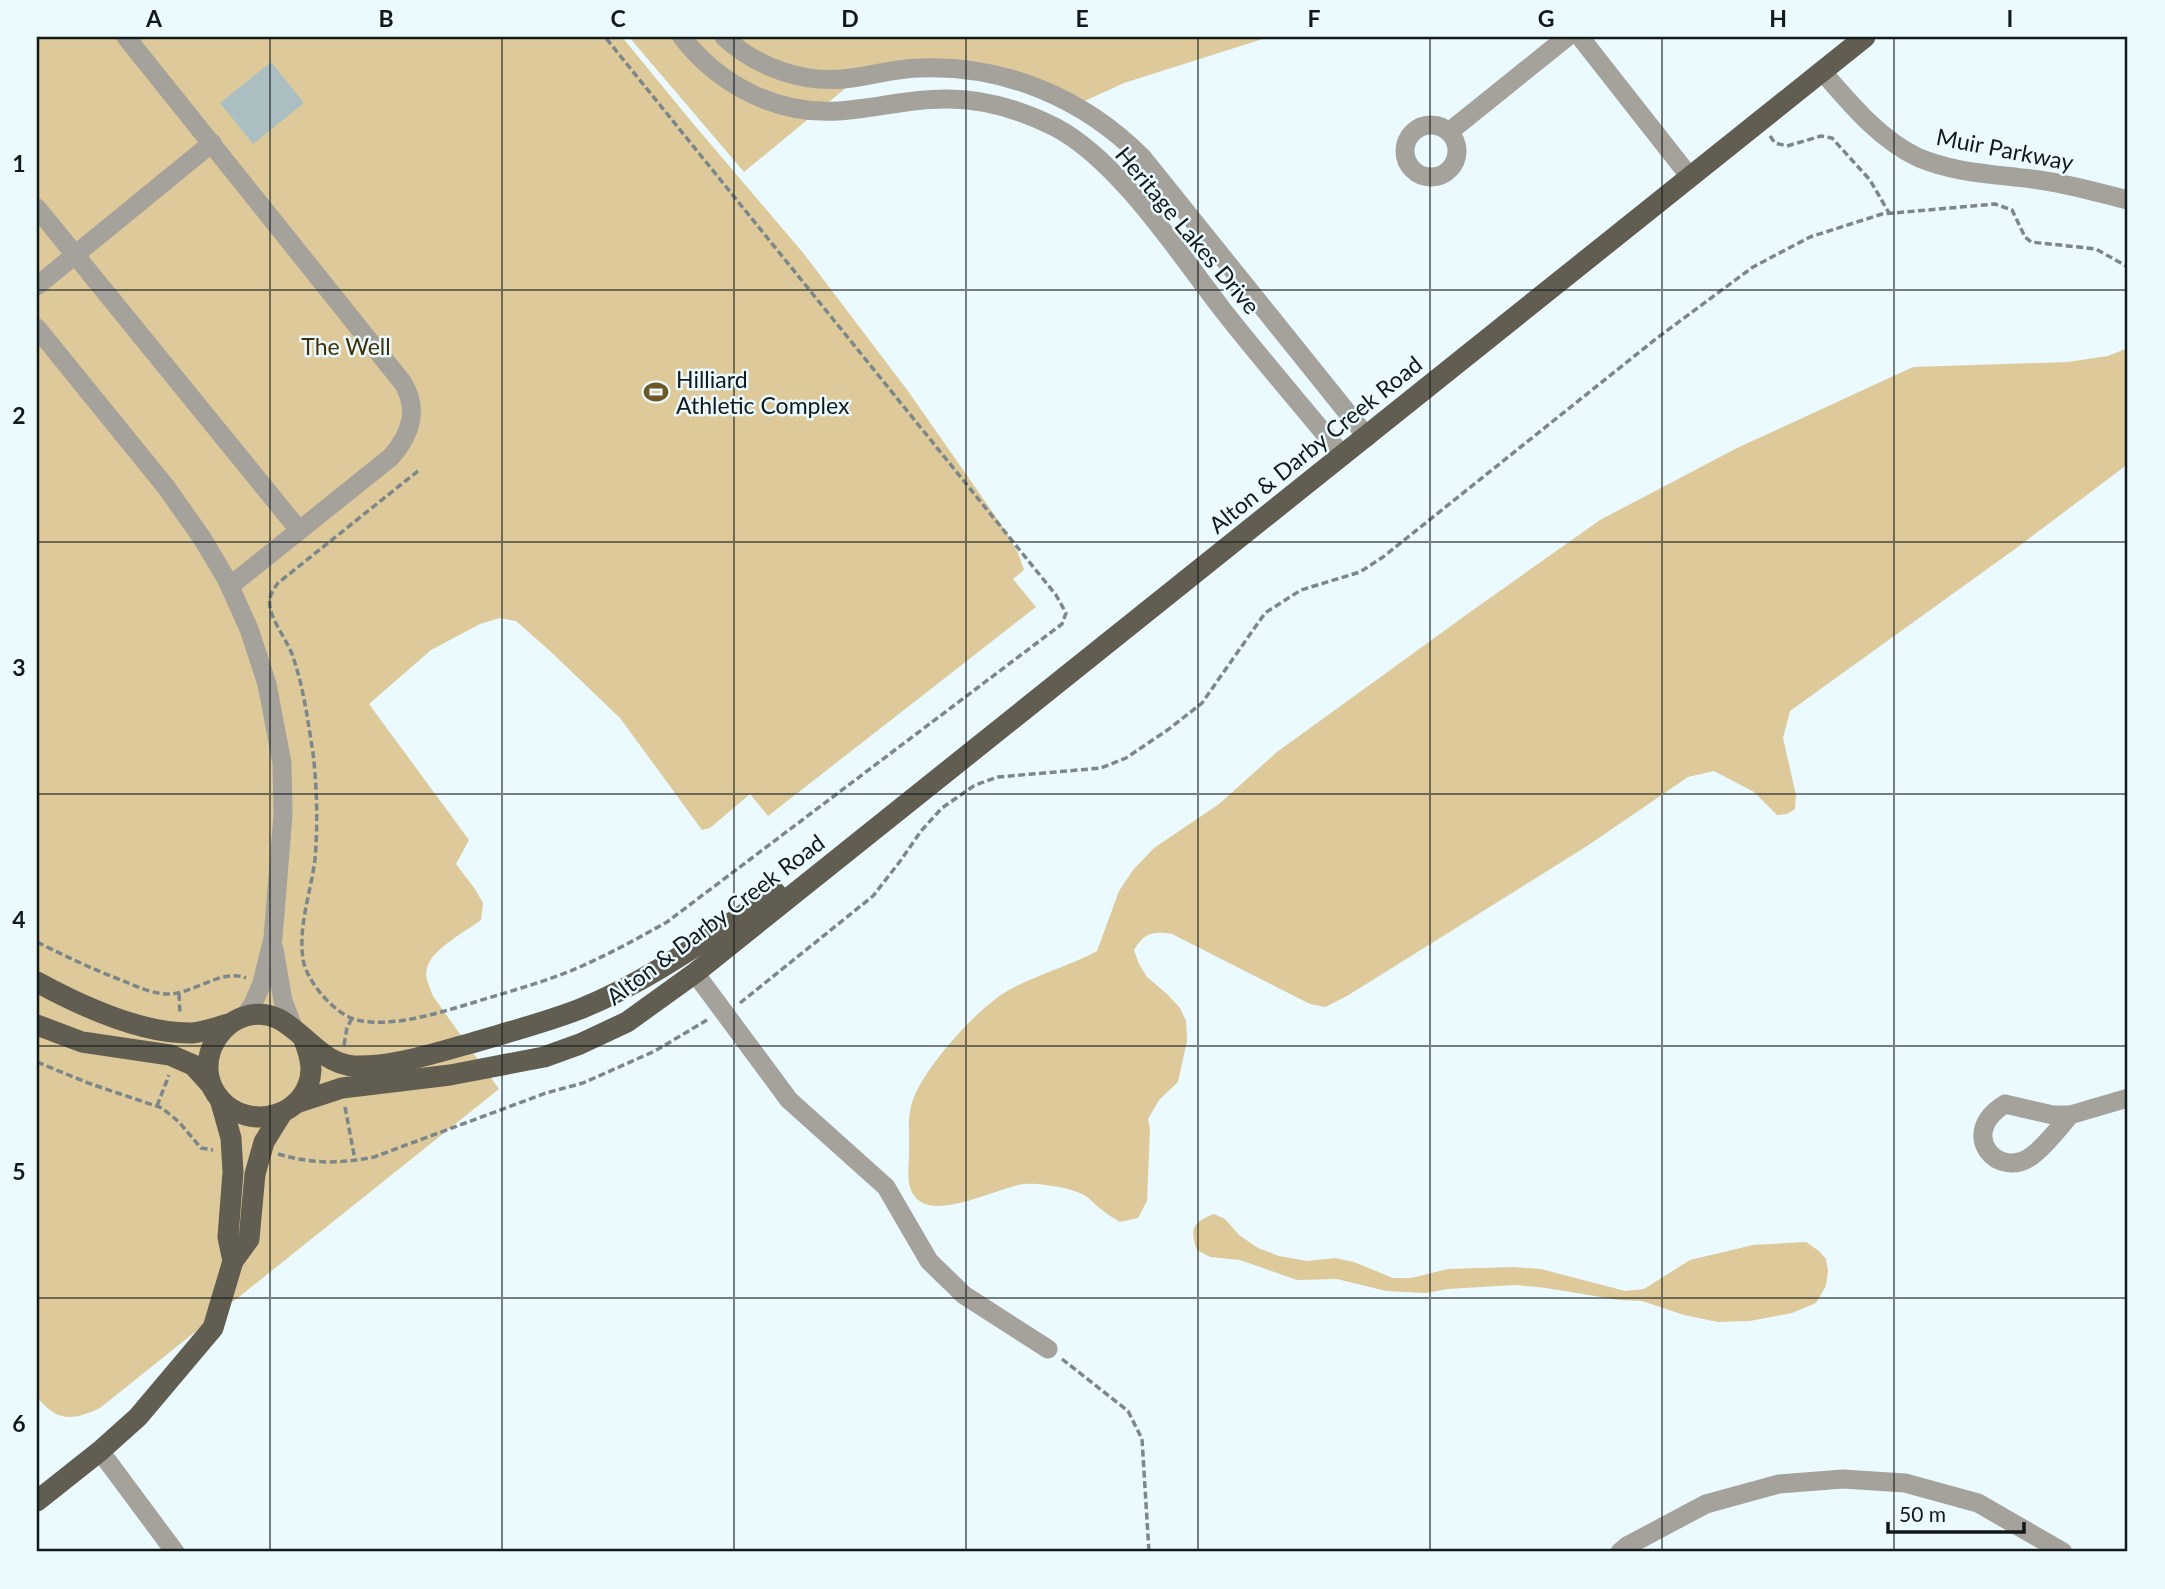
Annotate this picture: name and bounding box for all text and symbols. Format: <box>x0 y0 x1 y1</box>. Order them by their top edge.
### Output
text: A <box>145 4 163 32</box>
text: B <box>378 4 394 32</box>
text: C <box>610 4 626 32</box>
text: D <box>841 4 859 32</box>
text: E <box>1075 4 1089 32</box>
text: F <box>1307 4 1321 32</box>
text: G <box>1538 4 1554 32</box>
text: H <box>1769 4 1787 32</box>
text: I <box>2007 4 2013 32</box>
street label: Muir Parkway <box>1934 122 2076 176</box>
street label: Heritage Lakes Drive <box>1110 141 1266 319</box>
text: 1 <box>12 149 26 177</box>
park label: The Well <box>301 332 391 360</box>
street label: Alton & Darby Creek Road <box>1203 349 1427 539</box>
place label: Hilliard Athletic Complex <box>676 365 850 419</box>
sports icon: Hilliard Athletic Complex <box>642 378 670 406</box>
text: 2 <box>12 401 26 429</box>
text: 3 <box>12 653 26 681</box>
street label: Alton & Darby Creek Road <box>600 828 830 1010</box>
text: 4 <box>12 905 26 933</box>
text: 5 <box>12 1157 26 1185</box>
text: 6 <box>12 1409 26 1437</box>
scale bar <box>1888 1491 2025 1535</box>
text: 50 m <box>1899 1501 1946 1526</box>

